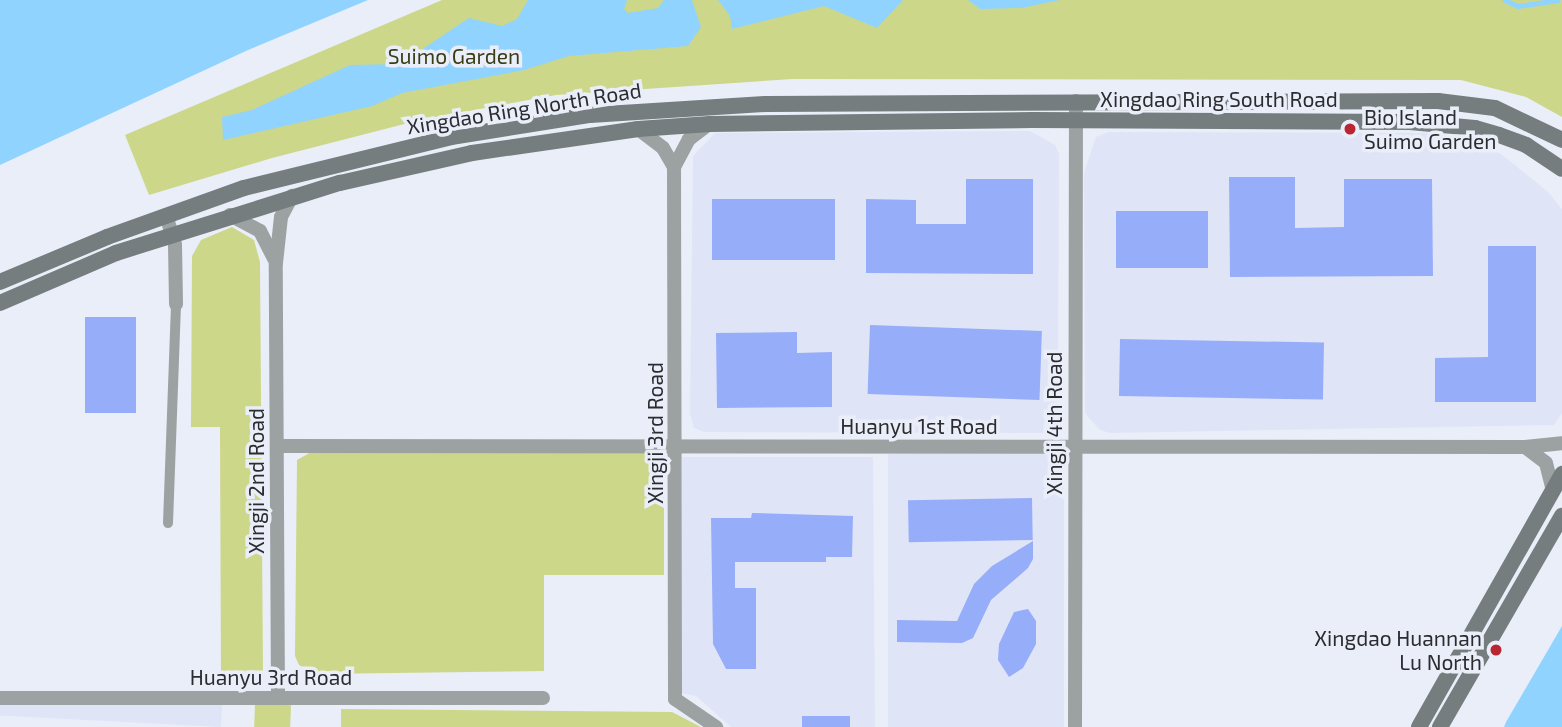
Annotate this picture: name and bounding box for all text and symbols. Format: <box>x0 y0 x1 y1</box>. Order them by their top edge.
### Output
park label: Suimo Garden <box>388 43 520 69</box>
street label: Xingdao Ring North Road <box>405 77 643 139</box>
street label: Xingdao Ring South Road <box>1100 86 1338 112</box>
place label: Bio Island Suimo Garden <box>1364 104 1496 154</box>
marker: Bio Island Suimo Garden <box>1342 121 1358 137</box>
street label: Xingji 4th Road <box>1041 351 1067 495</box>
street label: Xingji 3rd Road <box>642 362 668 504</box>
street label: Xingji 2nd Road <box>243 408 269 554</box>
street label: Huanyu 1st Road <box>840 413 998 439</box>
place label: Xingdao Huannan Lu North <box>1314 625 1482 675</box>
marker: Xingdao Huannan Lu North <box>1488 642 1504 658</box>
street label: Huanyu 3rd Road <box>190 664 352 690</box>

